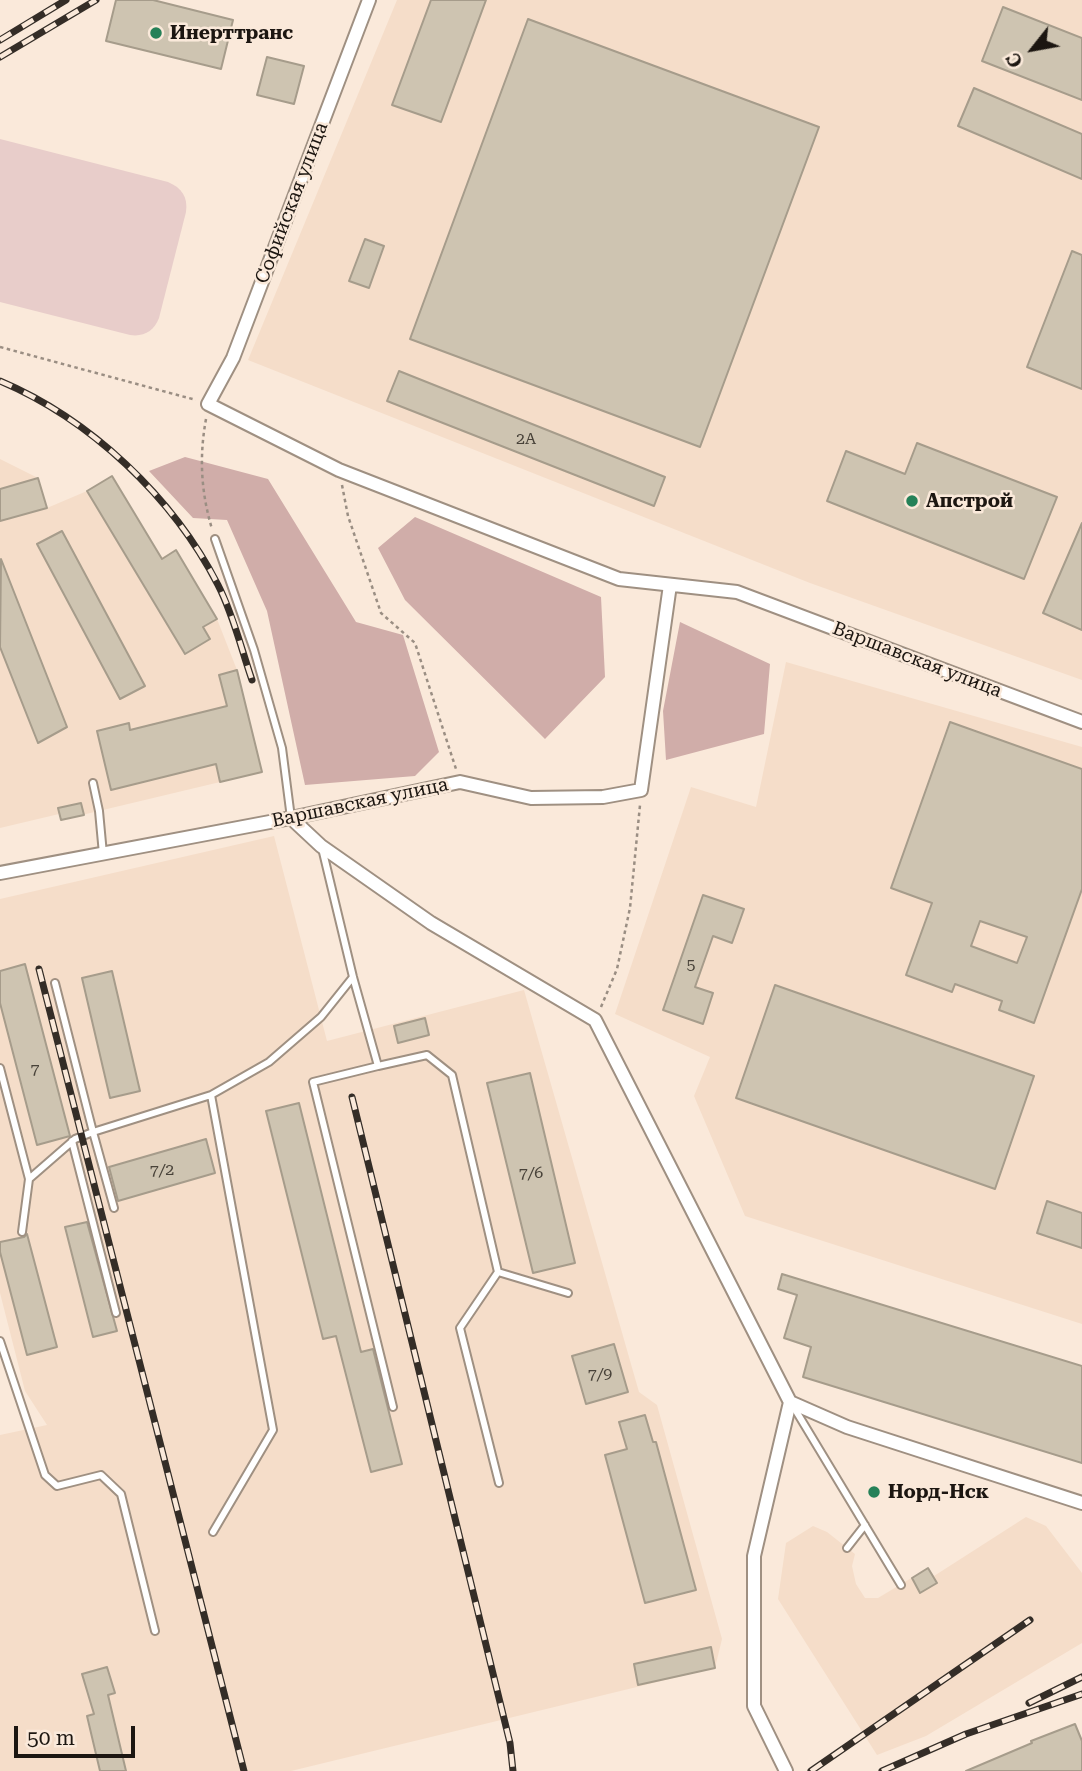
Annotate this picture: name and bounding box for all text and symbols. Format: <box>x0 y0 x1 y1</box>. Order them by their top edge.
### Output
north arrow <box>998 14 1068 84</box>
place label: Инерттранс <box>170 22 293 44</box>
marker: Инерттранс <box>148 25 164 41</box>
text: С <box>1001 48 1028 72</box>
street label: Софийская улица <box>251 119 333 287</box>
house number: 2А <box>516 429 536 449</box>
place label: Апстрой <box>926 490 1013 512</box>
marker: Апстрой <box>904 493 920 509</box>
street label: Варшавская улица <box>829 617 1005 703</box>
street label: Варшавская улица <box>270 773 450 833</box>
house number: 5 <box>687 955 695 975</box>
house number: 7 <box>31 1059 39 1079</box>
house number: 7/2 <box>150 1160 174 1180</box>
house number: 7/6 <box>519 1163 543 1183</box>
house number: 7/9 <box>588 1364 612 1384</box>
place label: Норд-Нск <box>888 1481 989 1503</box>
marker: Норд-Нск <box>866 1484 882 1500</box>
scale bar <box>18 1712 138 1756</box>
text: 50 m <box>27 1726 75 1750</box>

